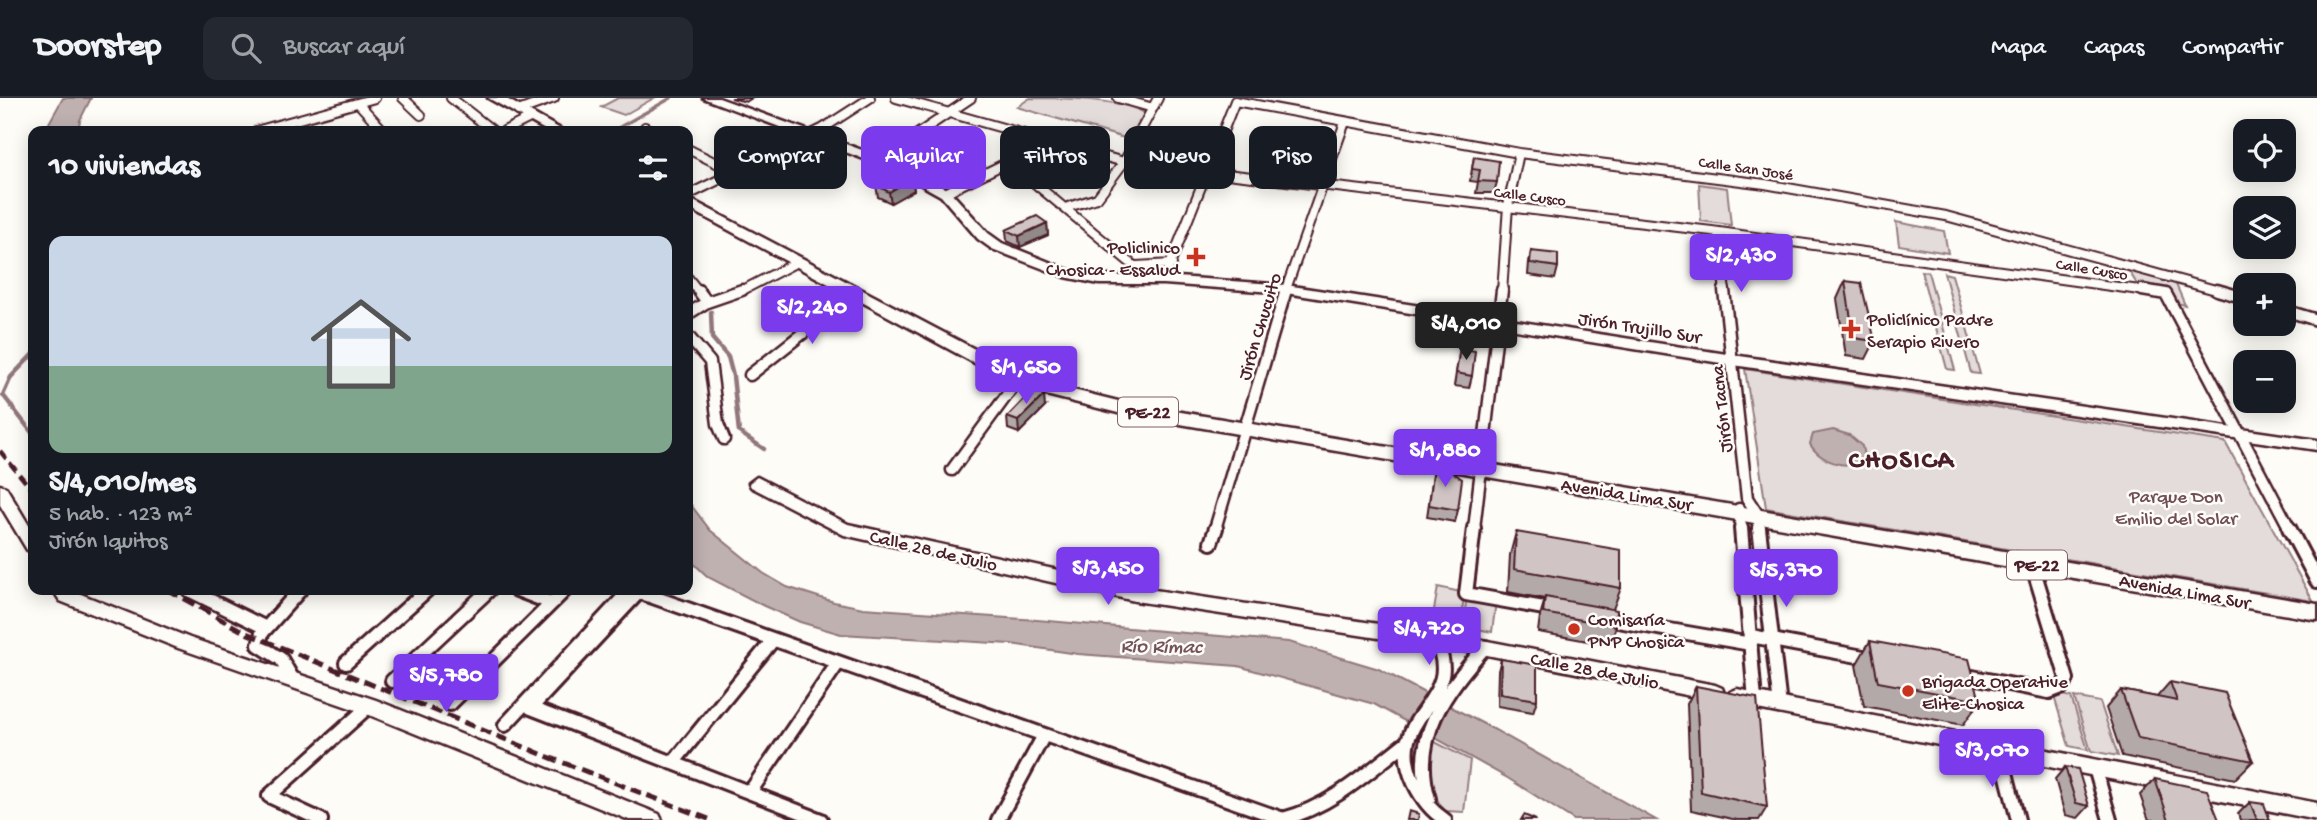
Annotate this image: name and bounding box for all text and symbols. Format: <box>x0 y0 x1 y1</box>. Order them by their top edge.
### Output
search box <box>203 17 693 80</box>
text: Doorstep <box>35 29 161 67</box>
icon: search <box>227 29 265 67</box>
text: Buscar aquí <box>283 33 405 64</box>
text: Mapa <box>1991 34 2046 63</box>
text: Capas <box>2084 34 2144 63</box>
text: Compartir <box>2182 34 2282 63</box>
map controls <box>2233 119 2296 413</box>
button: locate <box>2233 119 2296 182</box>
chip: Comprar <box>714 126 847 189</box>
chip: Alquilar <box>861 126 986 189</box>
chip: Filtros <box>1000 126 1110 189</box>
chip: Nuevo <box>1124 126 1235 189</box>
chip: Piso <box>1249 126 1337 189</box>
icon: filters <box>634 149 672 187</box>
text: 10 viviendas <box>49 151 200 186</box>
street label: Calle San José <box>1697 154 1795 187</box>
street label: Calle Cusco <box>1492 185 1567 212</box>
button: layers <box>2233 196 2296 259</box>
pin: S/2,430 <box>1676 234 1806 294</box>
place label: Policlinico Chosica - Essalud <box>1046 238 1182 283</box>
text: S/2,430 <box>1706 243 1776 270</box>
marker: Policlinico Chosica - Essalud <box>1186 247 1206 267</box>
street label: Calle Cusco <box>2054 256 2129 287</box>
street label: Jirón Chucuito <box>1234 271 1289 383</box>
button: + <box>2233 273 2296 336</box>
icon: home <box>298 281 424 407</box>
pin: S/2,240 <box>747 286 877 346</box>
text: S/2,240 <box>777 295 847 322</box>
pin: S/4,010 <box>1401 302 1531 362</box>
street label: Jirón Trujillo Sur <box>1576 308 1705 351</box>
place label: Policlínico Padre Serapio Rivero <box>1866 310 1993 355</box>
text: S/4,010 <box>1431 311 1501 338</box>
marker: Policlínico Padre Serapio Rivero <box>1841 319 1861 339</box>
pin: S/1,650 <box>961 346 1091 406</box>
button: − <box>2233 350 2296 413</box>
text: S/1,650 <box>991 355 1061 382</box>
street label: Jirón Tacna <box>1707 362 1740 454</box>
road number: PE-22 <box>1118 398 1178 426</box>
pin: S/1,880 <box>1380 430 1510 489</box>
text: S/1,880 <box>1410 438 1480 465</box>
district label: CHOSICA <box>1849 447 1955 478</box>
text: S/4,010/mes <box>49 467 195 502</box>
street label: Avenida Lima Sur <box>1559 475 1696 519</box>
park label: Parque Don Emilio del Solar <box>2115 487 2239 532</box>
text: 5 hab. · 123 m² <box>49 502 193 529</box>
street label: Calle 28 de Julio <box>867 527 999 578</box>
text: Jirón Iquitos <box>49 529 167 556</box>
pin: S/3,450 <box>1043 547 1173 607</box>
pin: S/5,370 <box>1721 550 1851 609</box>
road number: PE-22 <box>2007 550 2067 579</box>
text: S/3,450 <box>1072 556 1144 583</box>
text: S/5,370 <box>1750 558 1822 585</box>
street label: Avenida Lima Sur <box>2117 571 2254 617</box>
pin: S/4,720 <box>1364 608 1494 667</box>
place label: Comisaría PNP Chosica <box>1587 610 1686 655</box>
text: S/4,720 <box>1394 616 1464 643</box>
marker: Comisaría PNP Chosica <box>1566 621 1582 637</box>
water label: Río Rímac <box>1120 635 1203 662</box>
street label: Calle 28 de Julio <box>1528 649 1661 696</box>
pin: S/5,780 <box>381 654 511 714</box>
text: S/5,780 <box>409 663 483 690</box>
place label: Brigada Operative Elite-Chosica <box>1921 672 2068 717</box>
marker: Brigada Operative Elite-Chosica <box>1900 683 1916 699</box>
pin: S/3,070 <box>1927 730 2057 789</box>
text: S/3,070 <box>1955 738 2029 765</box>

